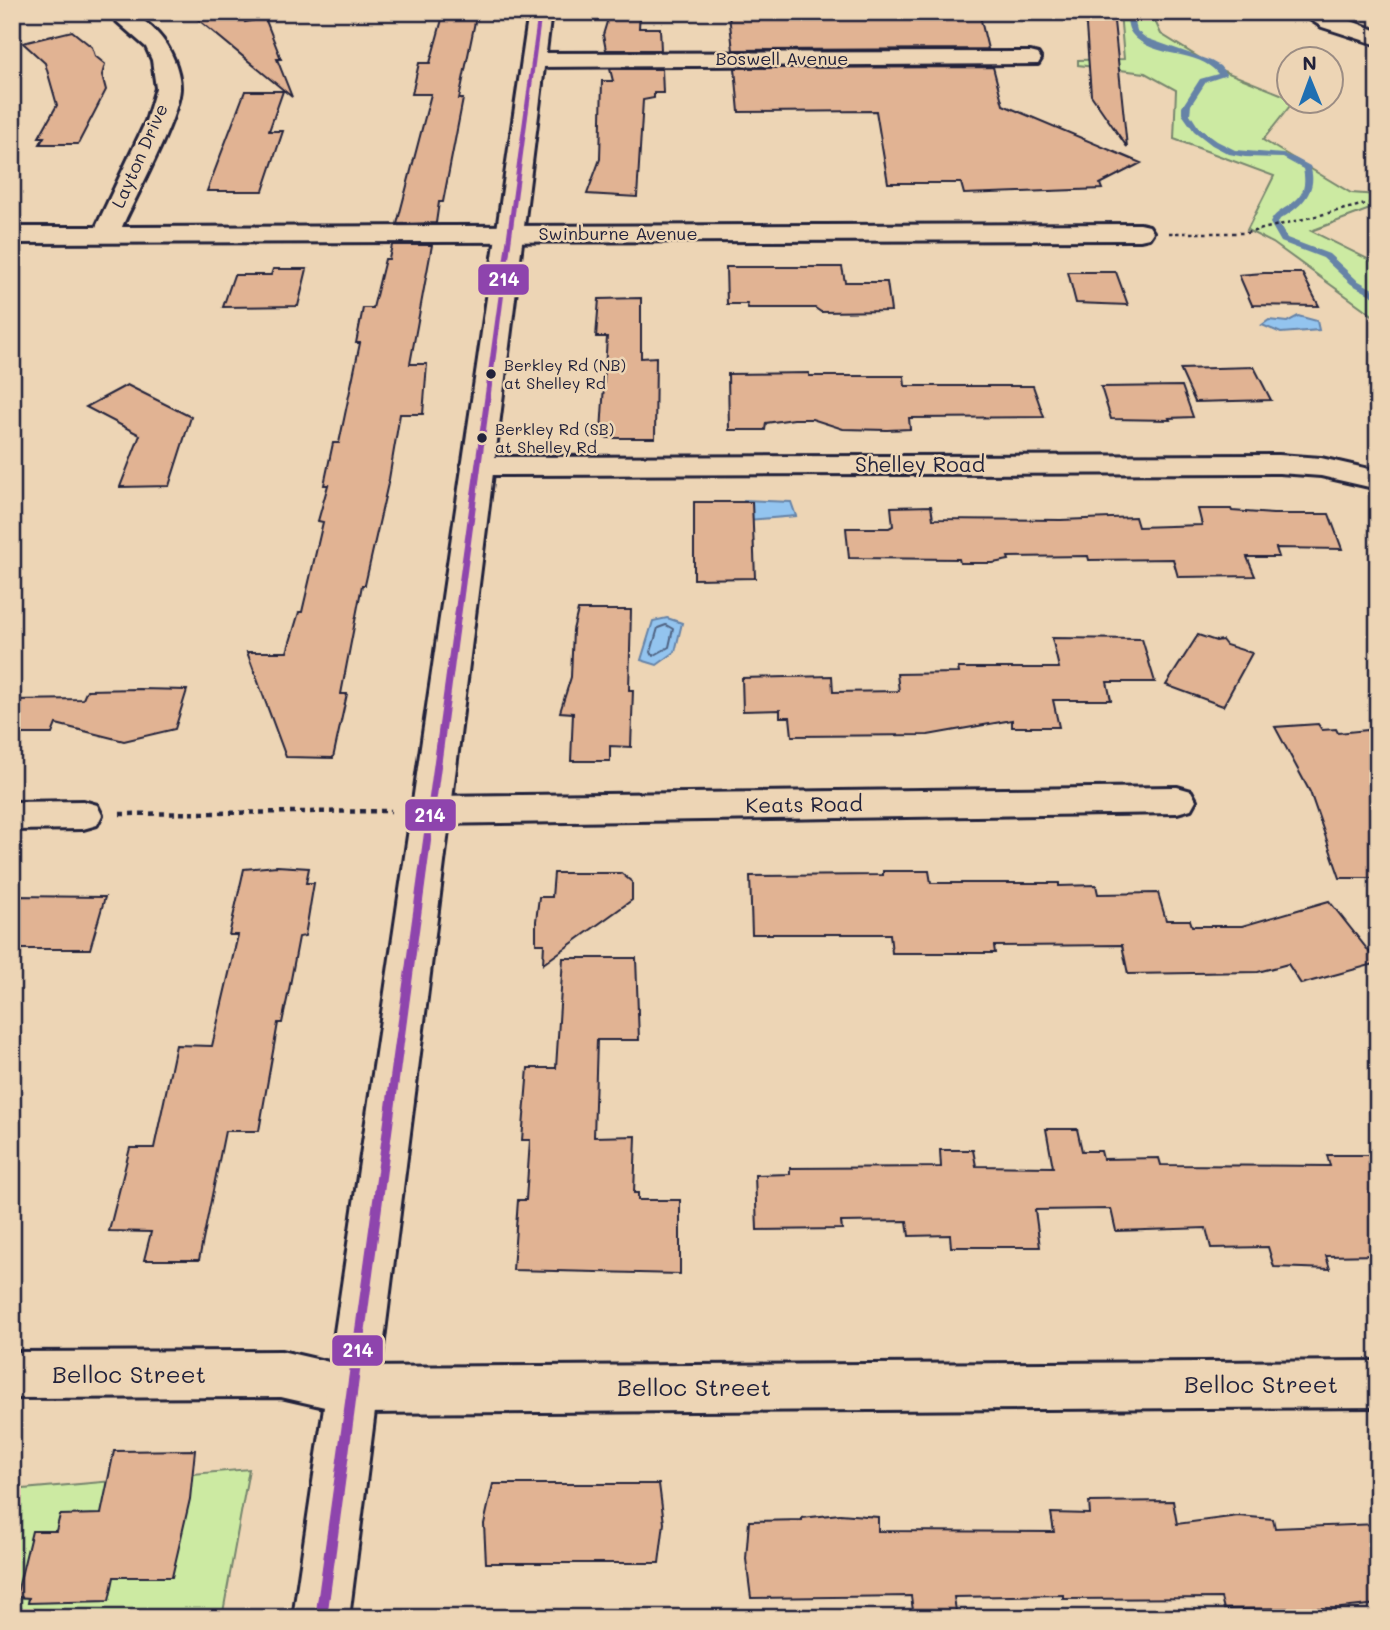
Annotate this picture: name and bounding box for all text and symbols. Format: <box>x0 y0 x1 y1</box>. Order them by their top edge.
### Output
street label: Boswell Avenue <box>716 46 848 70</box>
north arrow <box>1274 46 1344 116</box>
text: N <box>1302 50 1317 75</box>
street label: Layton Drive <box>105 100 173 212</box>
street label: Swinburne Avenue <box>538 221 698 245</box>
line badge: 214 <box>477 263 530 296</box>
text: 214 <box>488 266 520 291</box>
place label: Berkley Rd (NB) at Shelley Rd <box>504 354 626 393</box>
marker: Berkley Rd (NB) at Shelley Rd <box>484 367 498 381</box>
place label: Berkley Rd (SB) at Shelley Rd <box>495 418 614 457</box>
marker: Berkley Rd (SB) at Shelley Rd <box>475 431 489 445</box>
street label: Shelley Road <box>855 450 985 477</box>
street label: Keats Road <box>745 789 863 818</box>
line badge: 214 <box>404 798 457 832</box>
text: 214 <box>414 802 446 827</box>
line badge: 214 <box>331 1334 384 1367</box>
text: 214 <box>342 1337 374 1362</box>
street label: Belloc Street <box>52 1358 206 1389</box>
street label: Belloc Street <box>1184 1368 1338 1399</box>
street label: Belloc Street <box>617 1371 771 1402</box>

